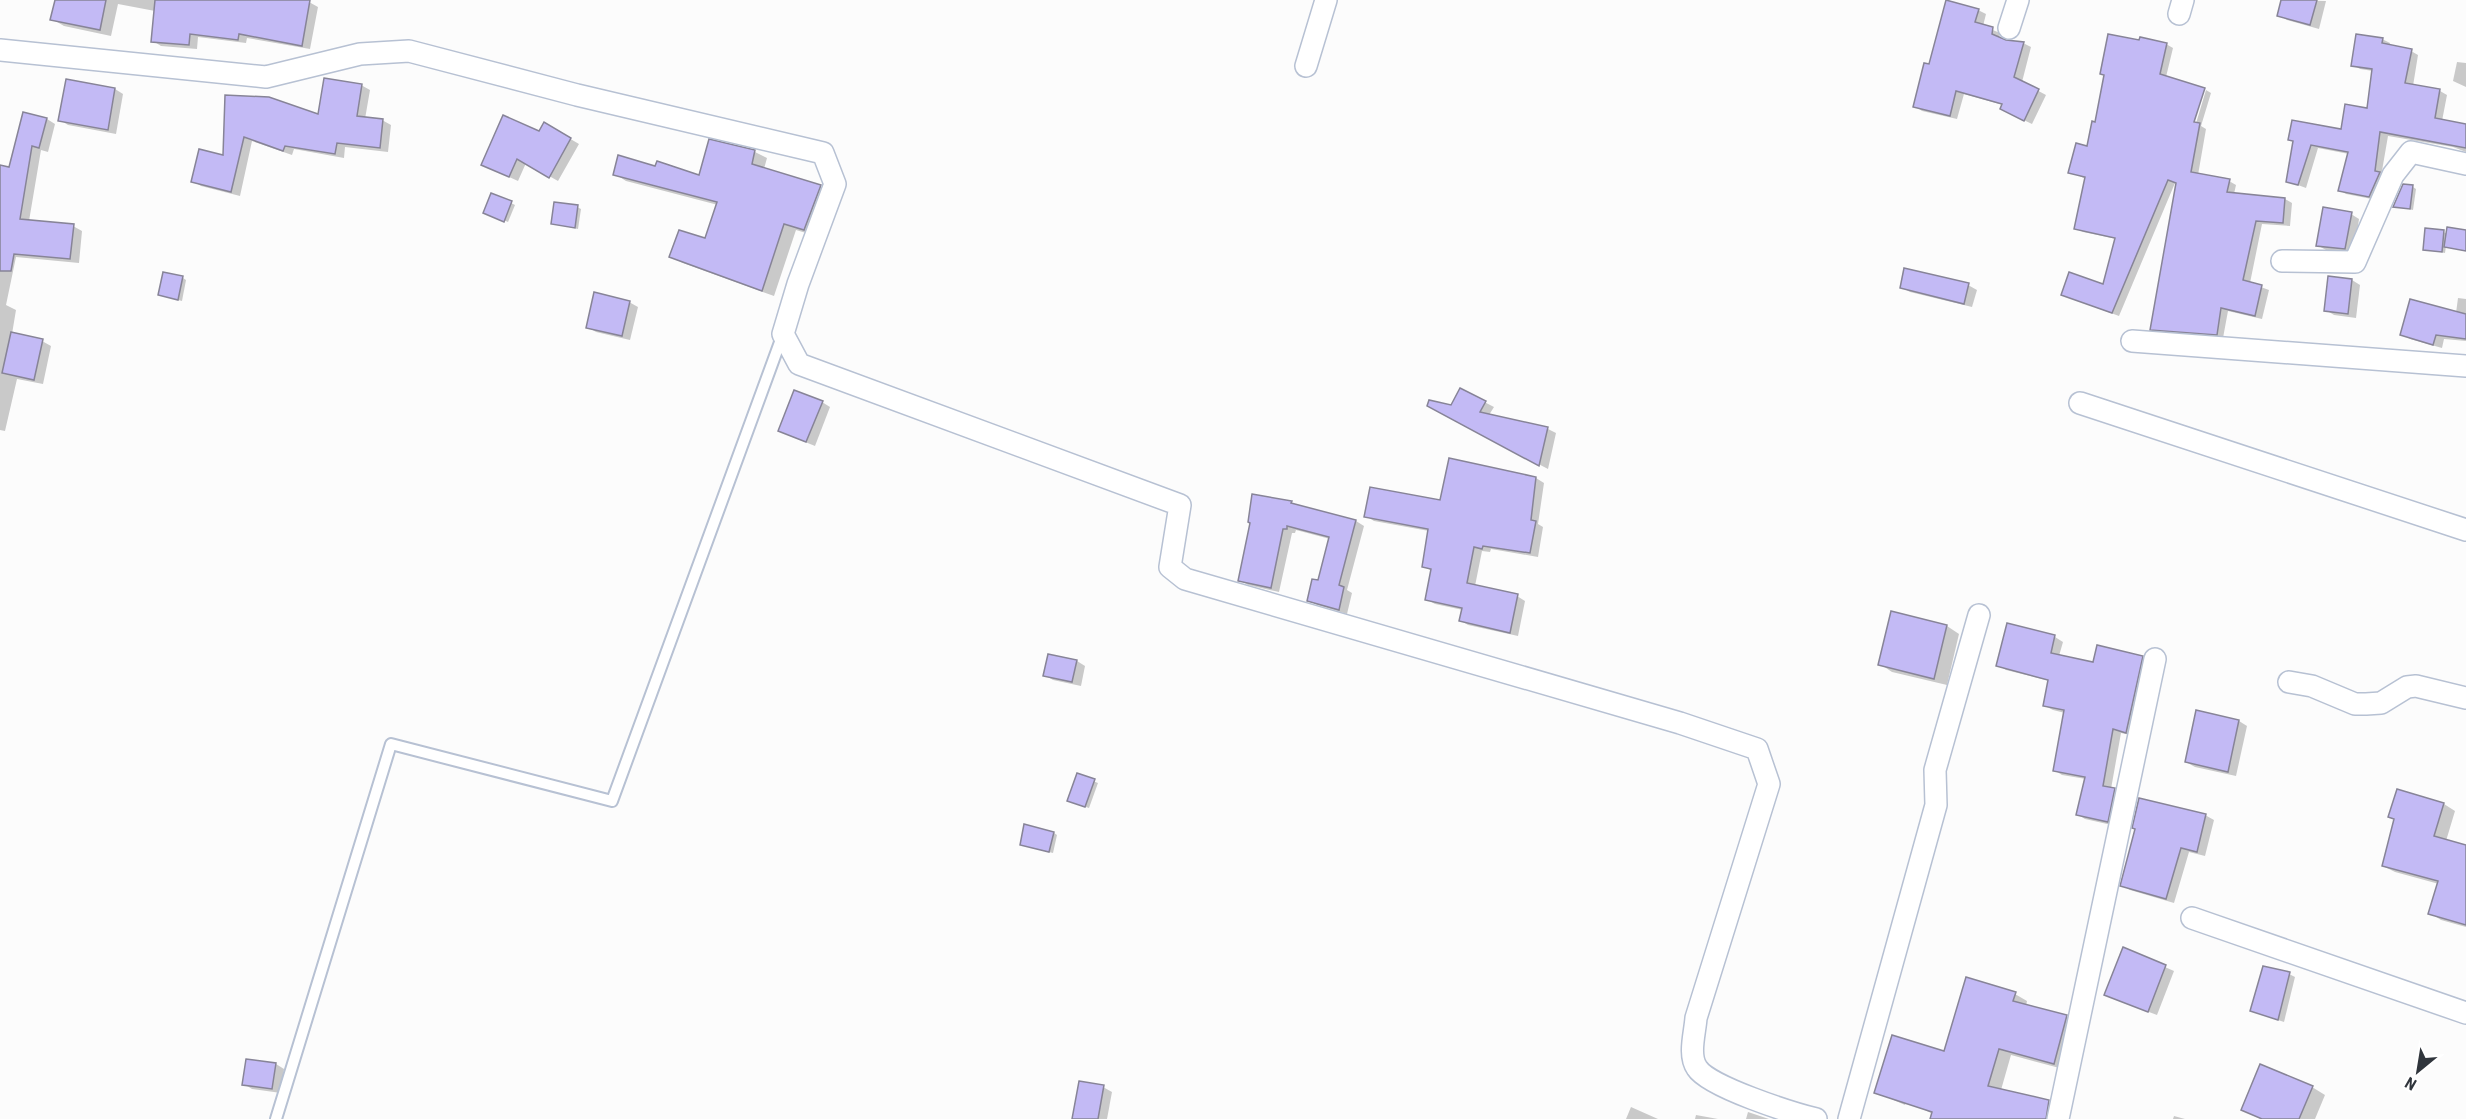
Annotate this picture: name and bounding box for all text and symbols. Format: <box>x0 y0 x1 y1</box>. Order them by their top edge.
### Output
north arrow <box>2388 1041 2448 1101</box>
text: N <box>2402 1073 2420 1094</box>

